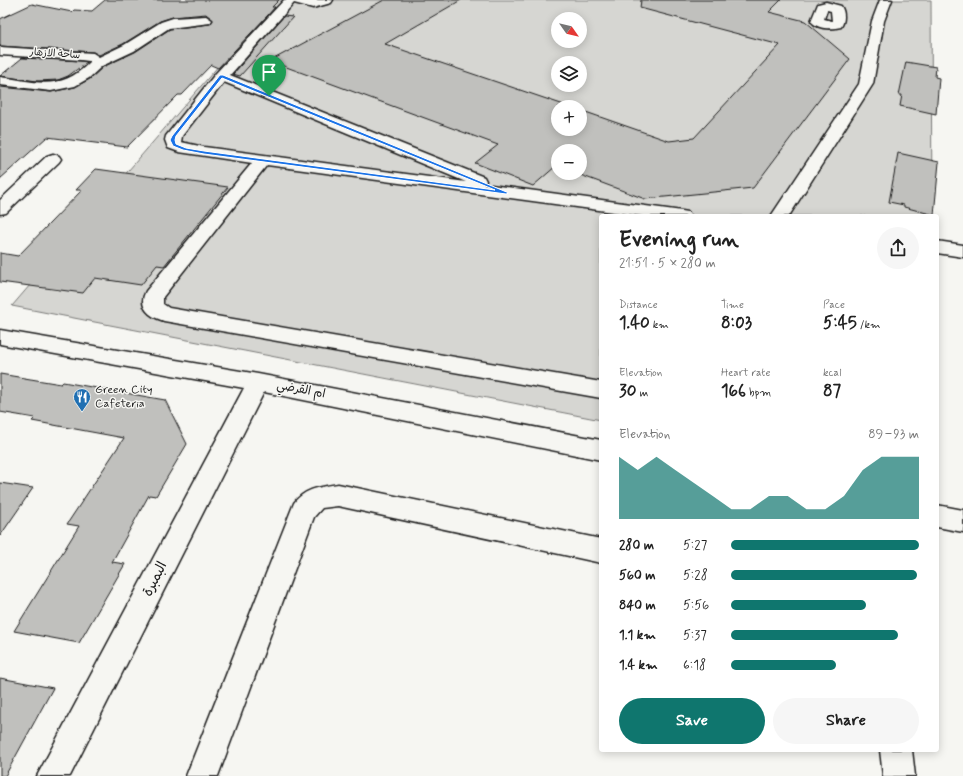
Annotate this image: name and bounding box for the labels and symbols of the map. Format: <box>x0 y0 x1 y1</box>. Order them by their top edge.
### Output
north arrow <box>551 12 587 48</box>
street label: ساحة الازهار <box>28 46 81 62</box>
pin <box>252 55 286 96</box>
street label: ام القرضي <box>275 377 327 405</box>
place label: Green City Cafeteria <box>95 382 152 412</box>
restaurant icon: Green City Cafeteria <box>72 387 92 412</box>
street label: البمبرة <box>139 559 171 599</box>

